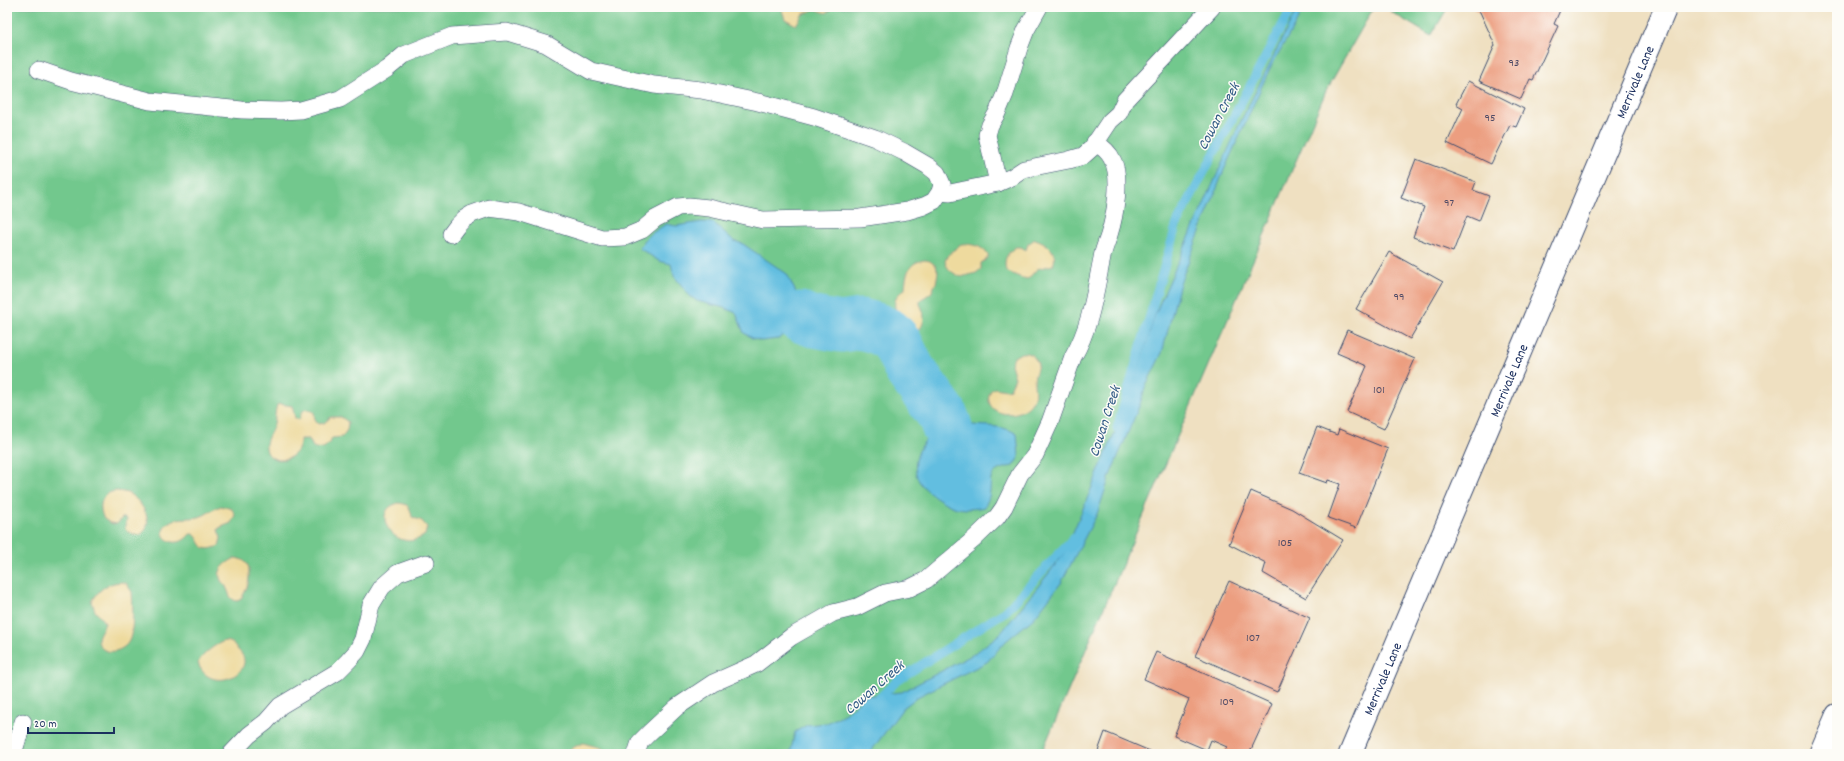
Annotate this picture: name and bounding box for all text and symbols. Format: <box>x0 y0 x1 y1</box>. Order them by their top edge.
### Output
street label: Merrivale Lane <box>1612 43 1661 122</box>
house number: 93 <box>1509 55 1519 72</box>
water label: Cowan Creek <box>1193 78 1248 155</box>
house number: 95 <box>1484 110 1496 127</box>
house number: 97 <box>1444 195 1454 212</box>
house number: 99 <box>1394 289 1405 306</box>
street label: Merrivale Lane <box>1486 341 1534 420</box>
water label: Cowan Creek <box>1084 382 1128 460</box>
house number: 101 <box>1373 382 1385 399</box>
house number: 105 <box>1278 535 1292 552</box>
house number: 107 <box>1246 630 1260 647</box>
street label: Merrivale Lane <box>1359 640 1408 719</box>
water label: Cowan Creek <box>840 655 912 721</box>
house number: 109 <box>1220 694 1234 711</box>
scale bar <box>28 709 114 735</box>
text: 20 m <box>34 716 57 733</box>

